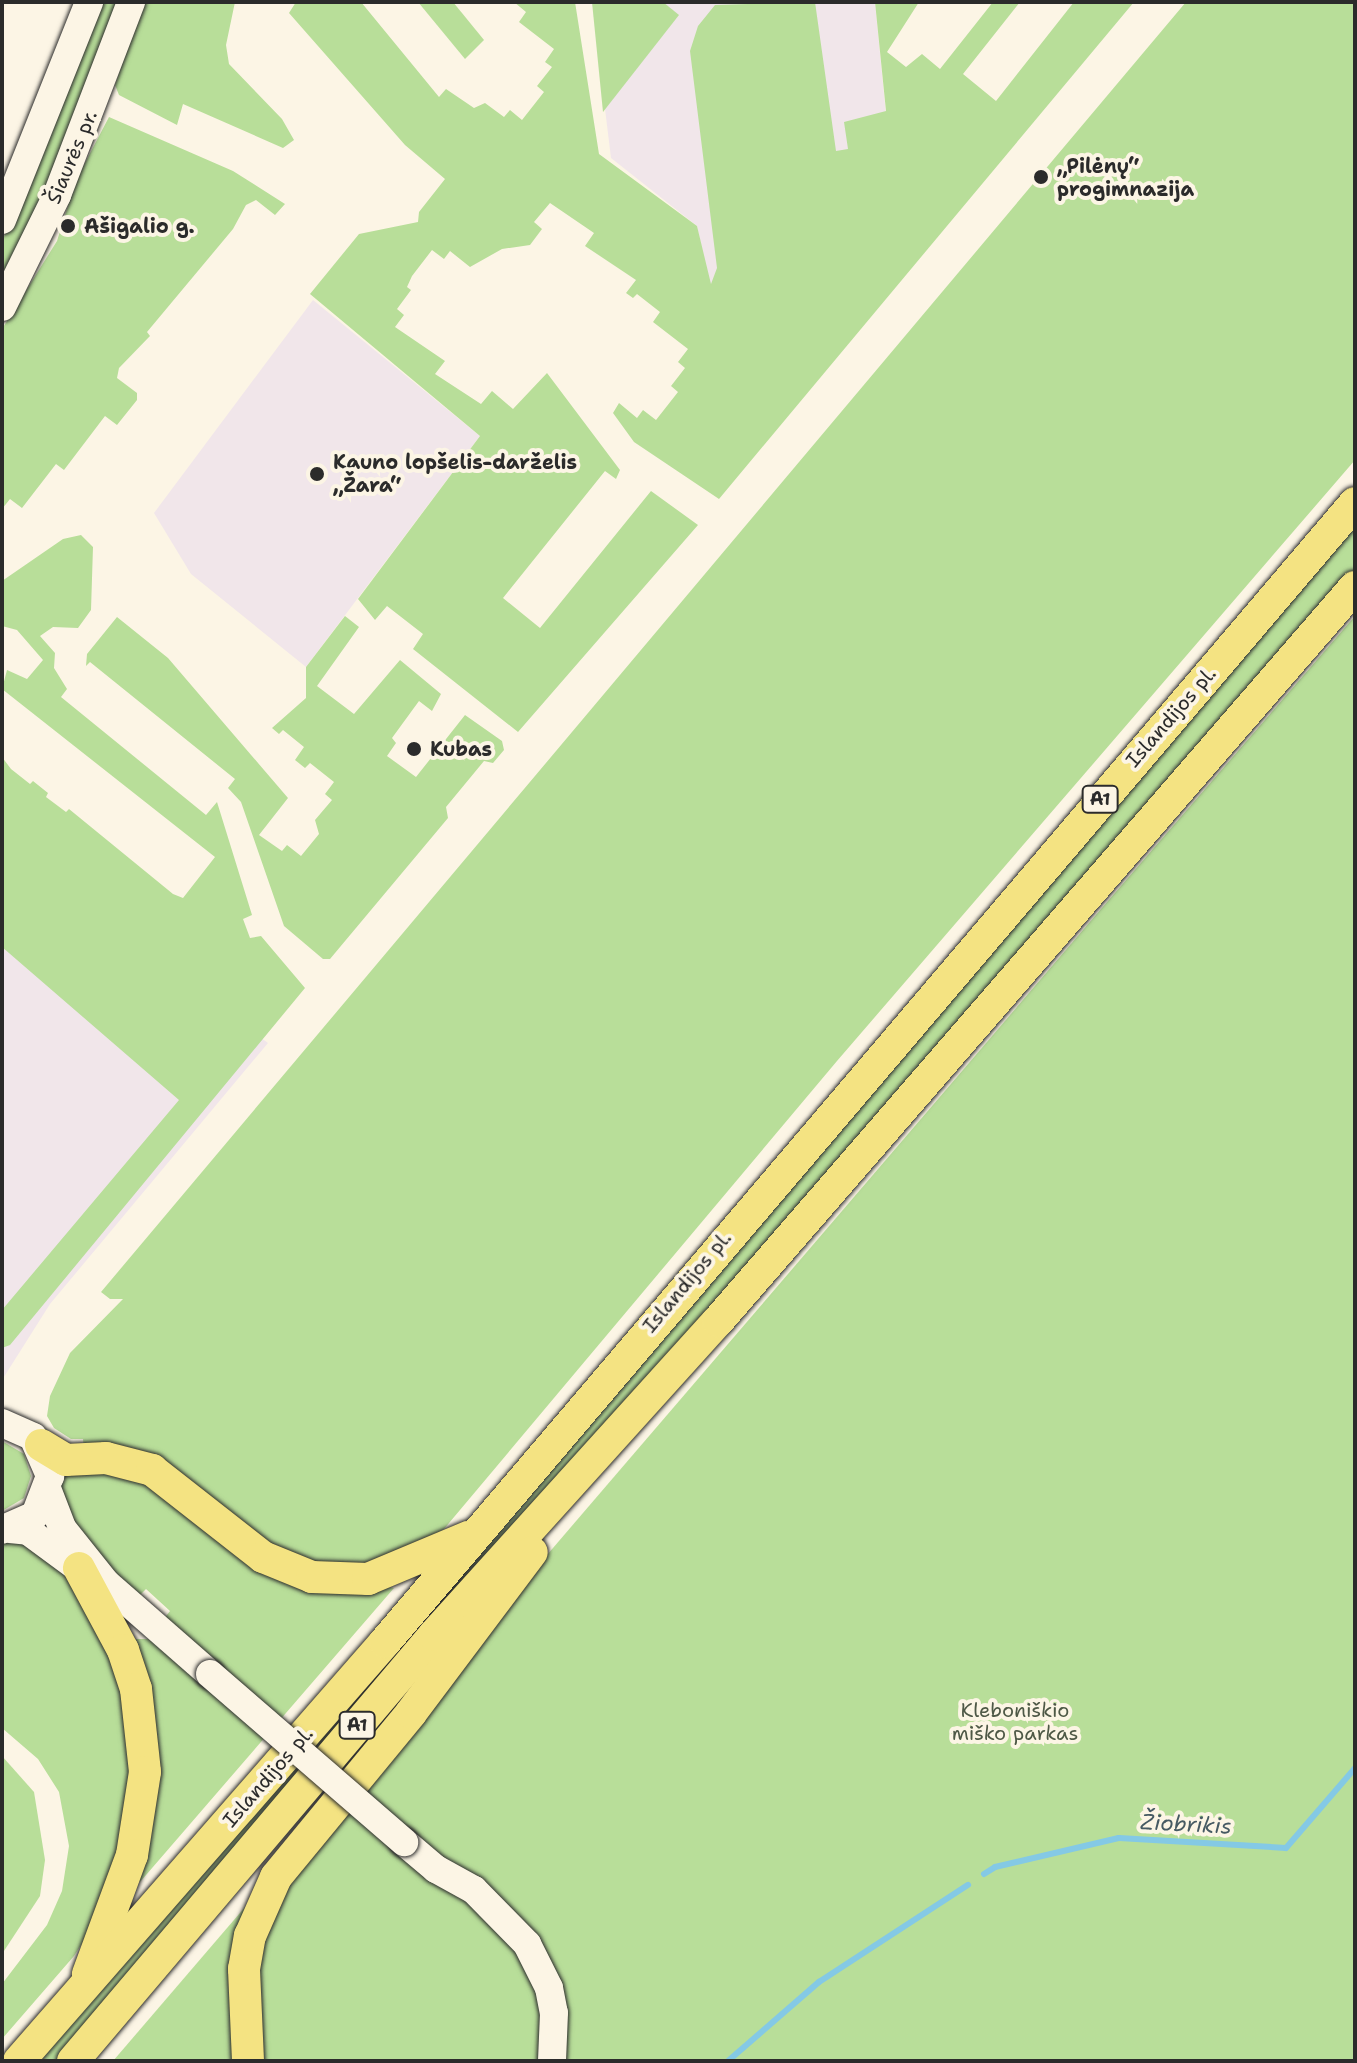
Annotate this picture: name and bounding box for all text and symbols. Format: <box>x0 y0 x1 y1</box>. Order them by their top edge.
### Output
street label: Šiaurės pr. <box>42 107 102 207</box>
place label: „Pilėnų“ progimnazija <box>1057 154 1194 201</box>
marker: „Pilėnų“ progimnazija <box>1032 168 1050 186</box>
place label: Ašigalio g. <box>84 214 195 238</box>
marker: Ašigalio g. <box>59 217 77 235</box>
place label: Kauno lopšelis-darželis „Žara“ <box>333 450 577 497</box>
marker: Kauno lopšelis-darželis „Žara“ <box>308 465 326 483</box>
street label: Islandijos pl. <box>1121 662 1221 772</box>
place label: Kubas <box>430 737 492 761</box>
marker: Kubas <box>405 740 423 758</box>
road number: A1 <box>1080 785 1120 813</box>
street label: Islandijos pl. <box>638 1226 736 1338</box>
park label: Kleboniškio miško parkas <box>952 1698 1078 1745</box>
road number: A1 <box>337 1711 377 1739</box>
street label: Islandijos pl. <box>218 1722 318 1832</box>
water label: Žiobrikis <box>1140 1808 1232 1840</box>

